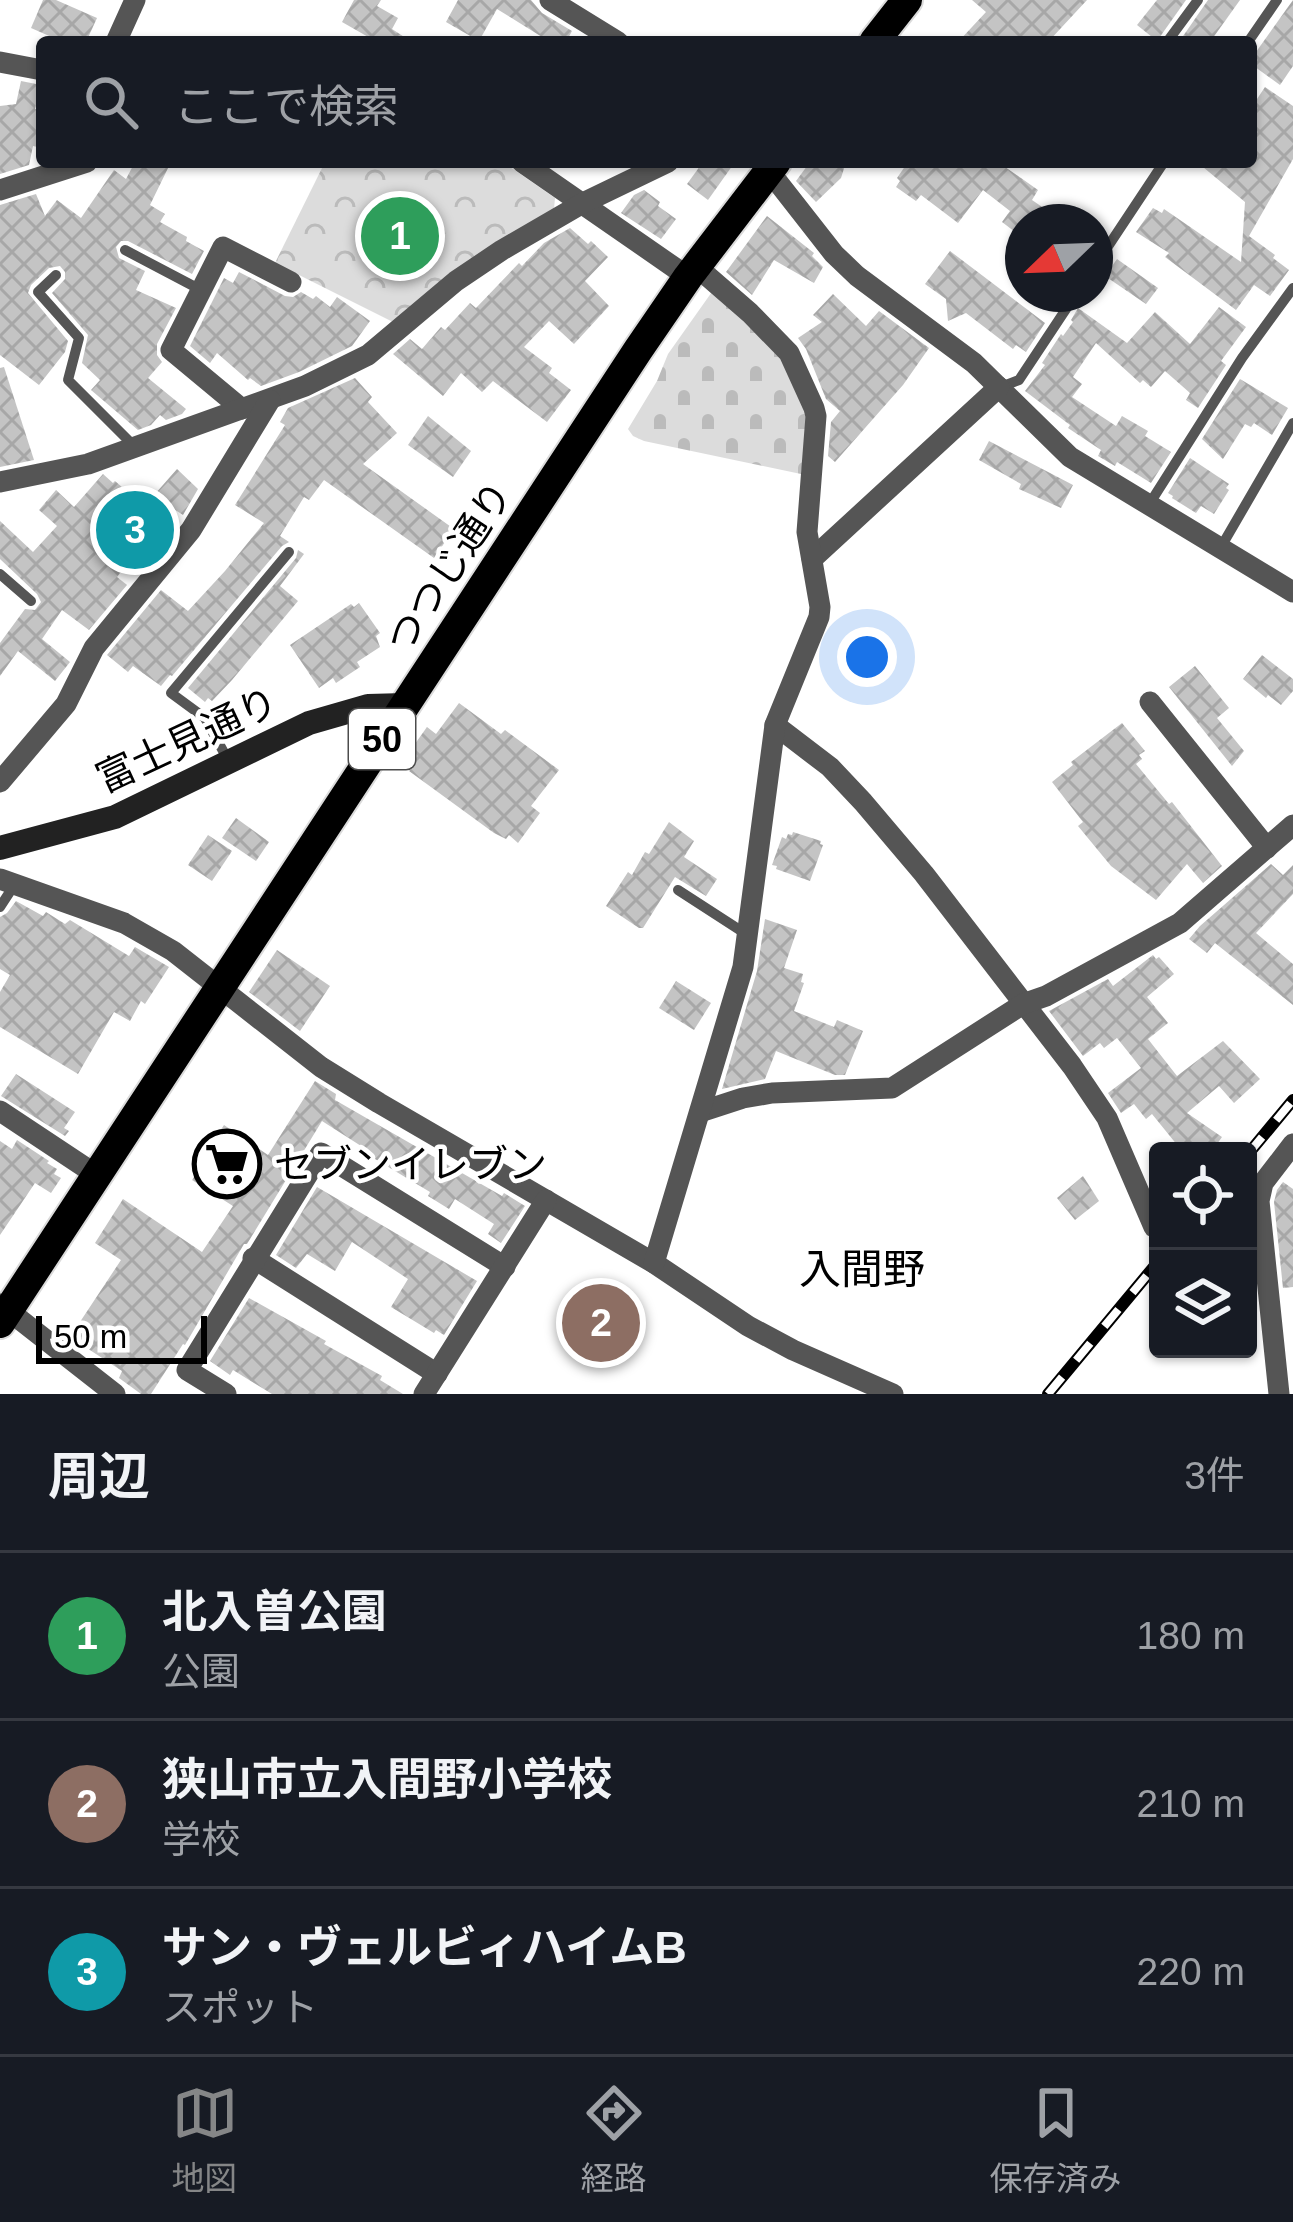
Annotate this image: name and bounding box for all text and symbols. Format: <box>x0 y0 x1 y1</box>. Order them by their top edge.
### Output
search box <box>36 36 1257 168</box>
icon: search <box>78 69 144 135</box>
text: ここで検索 <box>174 81 399 132</box>
pin: 1 <box>361 191 439 281</box>
north arrow <box>1005 204 1113 312</box>
street label: つつじ通り <box>378 474 520 660</box>
pin: 3 <box>96 485 174 575</box>
your location <box>837 627 897 687</box>
street label: 富士見通り <box>90 679 284 801</box>
road number: 50 <box>349 709 415 769</box>
supermarket icon: セブンイレブン <box>192 1129 262 1199</box>
map controls <box>1149 1142 1257 1358</box>
button: locate <box>1149 1142 1257 1250</box>
place label: セブンイレブン <box>274 1143 547 1186</box>
district label: 入間野 <box>799 1246 925 1293</box>
button: layers <box>1149 1250 1257 1358</box>
pin: 2 <box>562 1278 640 1368</box>
scale bar <box>36 1310 207 1363</box>
text: 50 m <box>54 1318 127 1355</box>
text: 周辺 <box>48 1448 150 1505</box>
text: 3件 <box>1184 1454 1245 1497</box>
text: 北入曽公園 <box>162 1586 387 1637</box>
text: 1 <box>76 1614 98 1657</box>
text: 180 m <box>1137 1614 1245 1657</box>
text: 公園 <box>162 1650 240 1693</box>
text: 狭山市立入間野小学校 <box>162 1754 612 1805</box>
text: 2 <box>76 1782 98 1825</box>
text: 210 m <box>1137 1782 1245 1825</box>
text: 学校 <box>162 1818 240 1861</box>
text: サン・ヴェルビィハイムB <box>162 1922 687 1973</box>
text: 3 <box>76 1950 98 1993</box>
text: 220 m <box>1137 1950 1245 1993</box>
text: スポット <box>162 1986 318 2029</box>
tab: 地図 <box>172 2080 238 2200</box>
tab: 経路 <box>581 2080 647 2200</box>
tab: 保存済み <box>990 2080 1122 2200</box>

